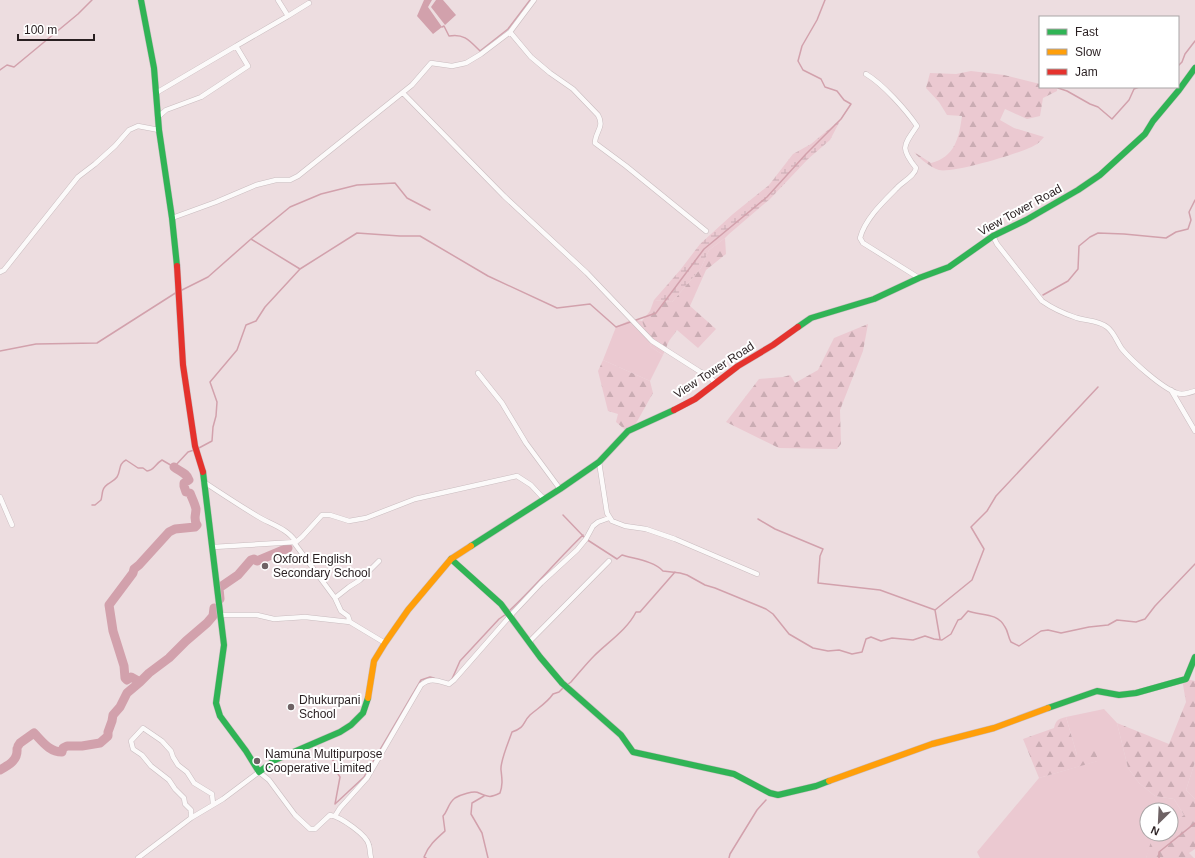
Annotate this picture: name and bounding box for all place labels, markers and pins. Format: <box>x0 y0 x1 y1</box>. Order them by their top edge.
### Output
place label: Oxford English Secondary School <box>273 552 370 580</box>
marker: Oxford English Secondary School <box>260 561 270 571</box>
place label: Dhukurpani School <box>299 693 360 721</box>
marker: Dhukurpani School <box>286 702 296 712</box>
place label: Namuna Multipurpose Cooperative Limited <box>265 747 383 775</box>
marker: Namuna Multipurpose Cooperative Limited <box>252 756 262 766</box>

